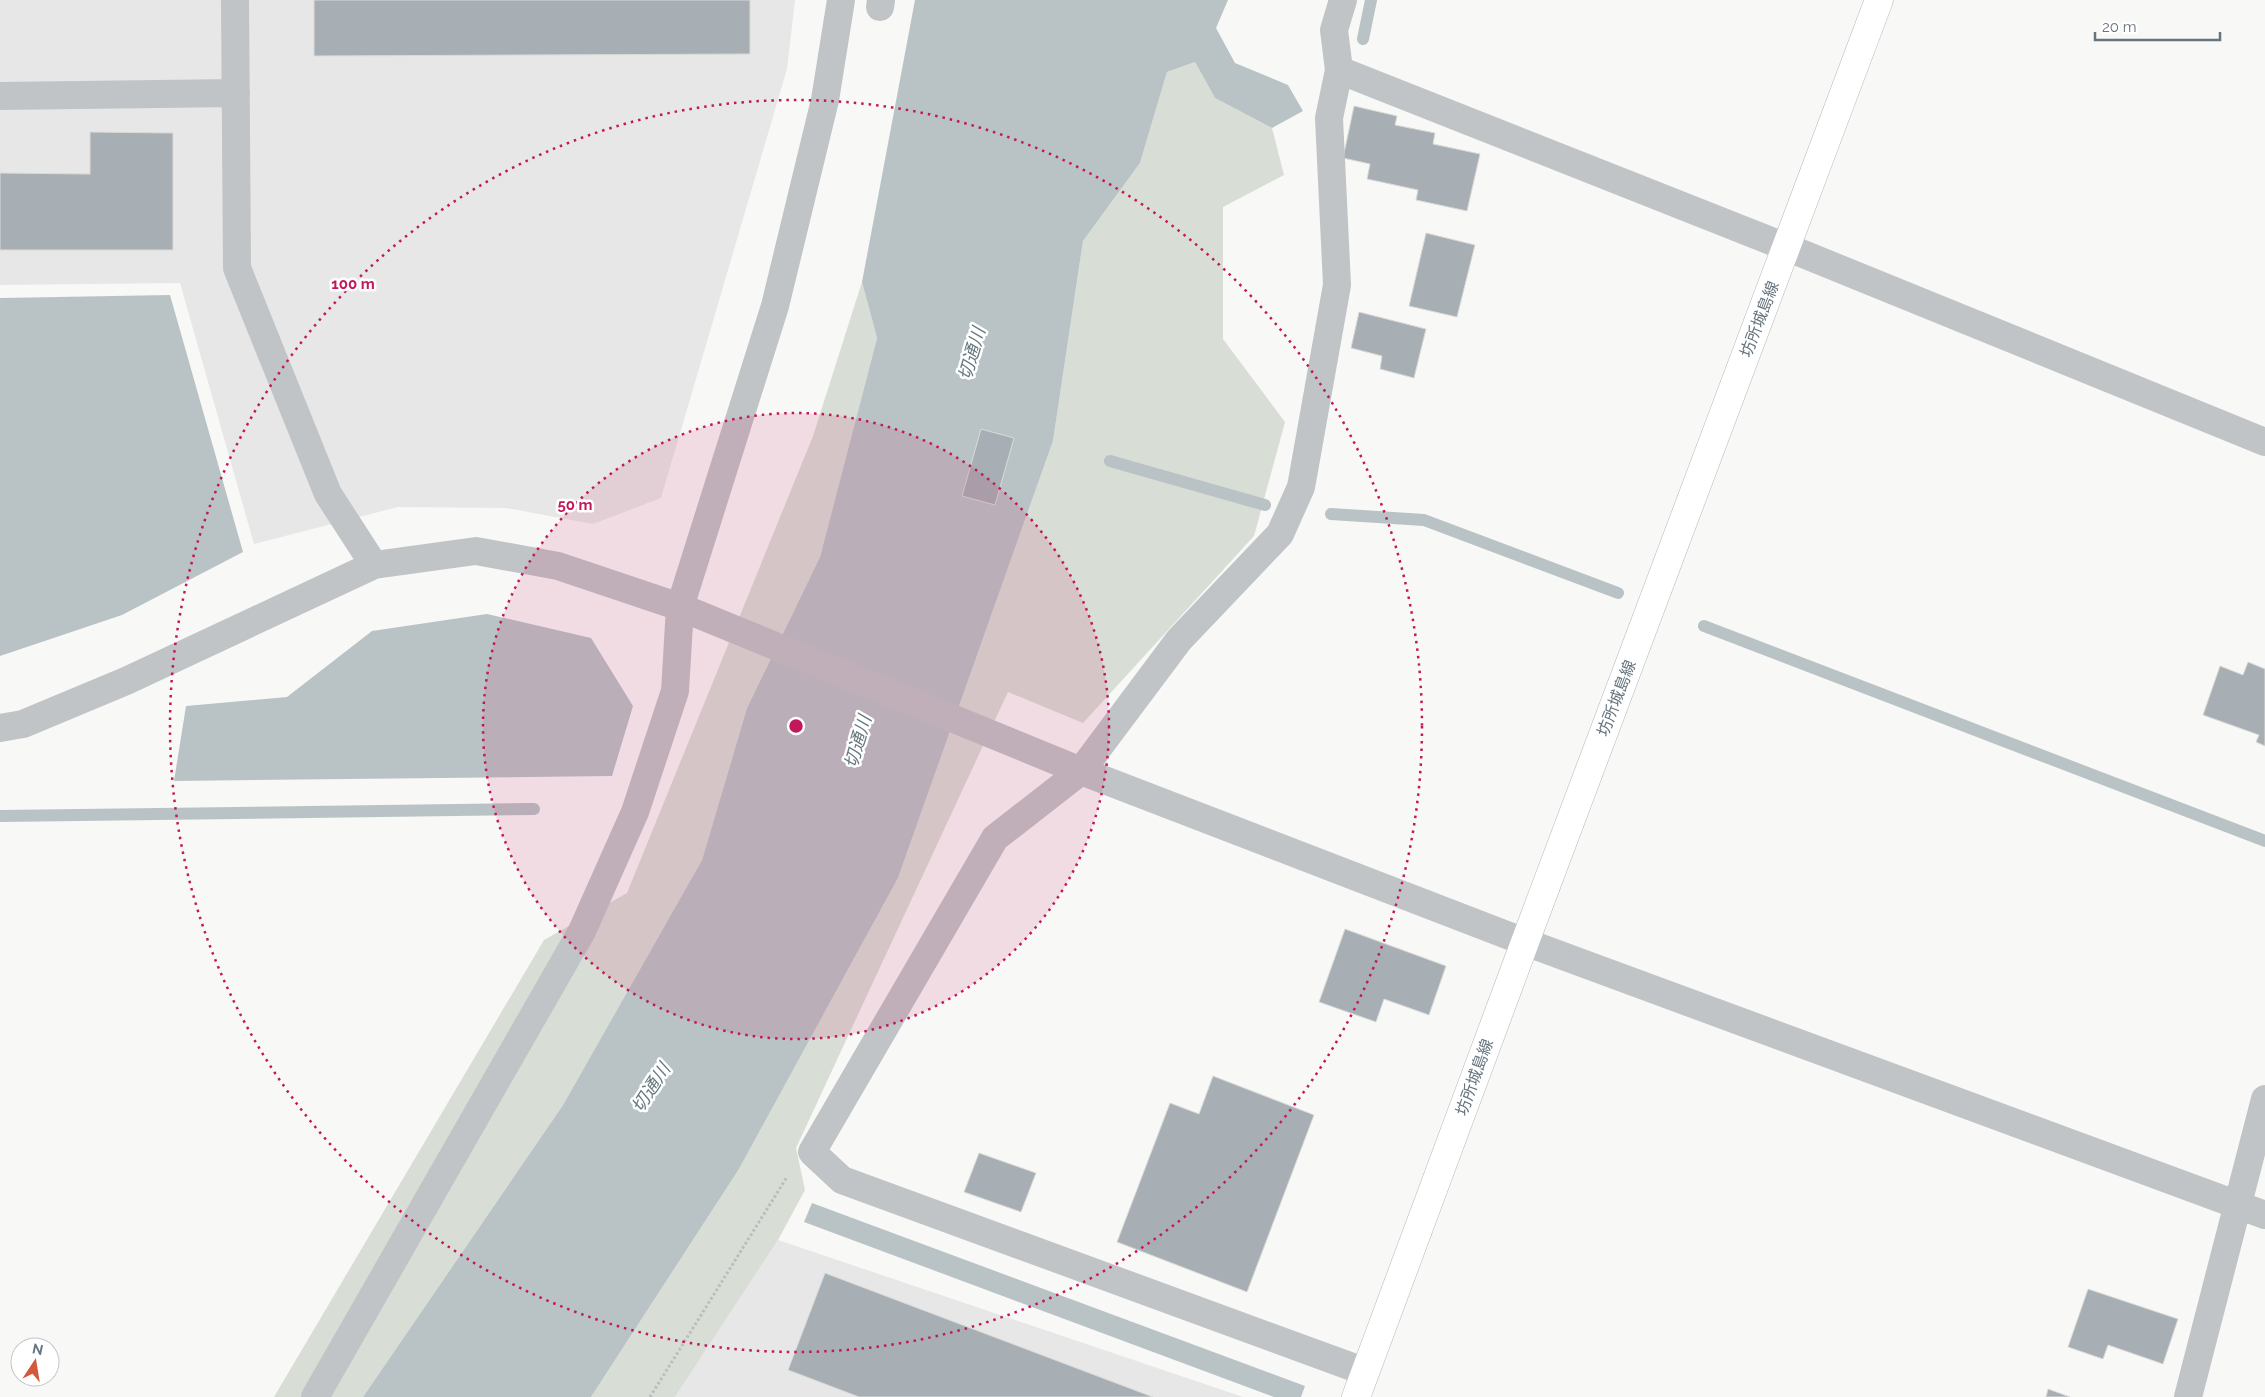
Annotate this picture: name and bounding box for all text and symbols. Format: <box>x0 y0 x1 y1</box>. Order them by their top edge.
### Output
scale bar <box>2095 10 2220 42</box>
text: 20 m <box>2102 18 2137 36</box>
text: 100 m <box>331 275 375 293</box>
street label: 坊所城島線 <box>1736 278 1783 360</box>
water label: 切通川 <box>954 323 990 383</box>
text: 50 m <box>557 496 593 514</box>
street label: 坊所城島線 <box>1593 657 1640 739</box>
water label: 切通川 <box>840 711 876 771</box>
centre of rings <box>787 717 805 735</box>
street label: 坊所城島線 <box>1452 1036 1497 1118</box>
water label: 切通川 <box>627 1058 675 1116</box>
north arrow <box>10 1337 60 1387</box>
text: N <box>31 1340 45 1358</box>

